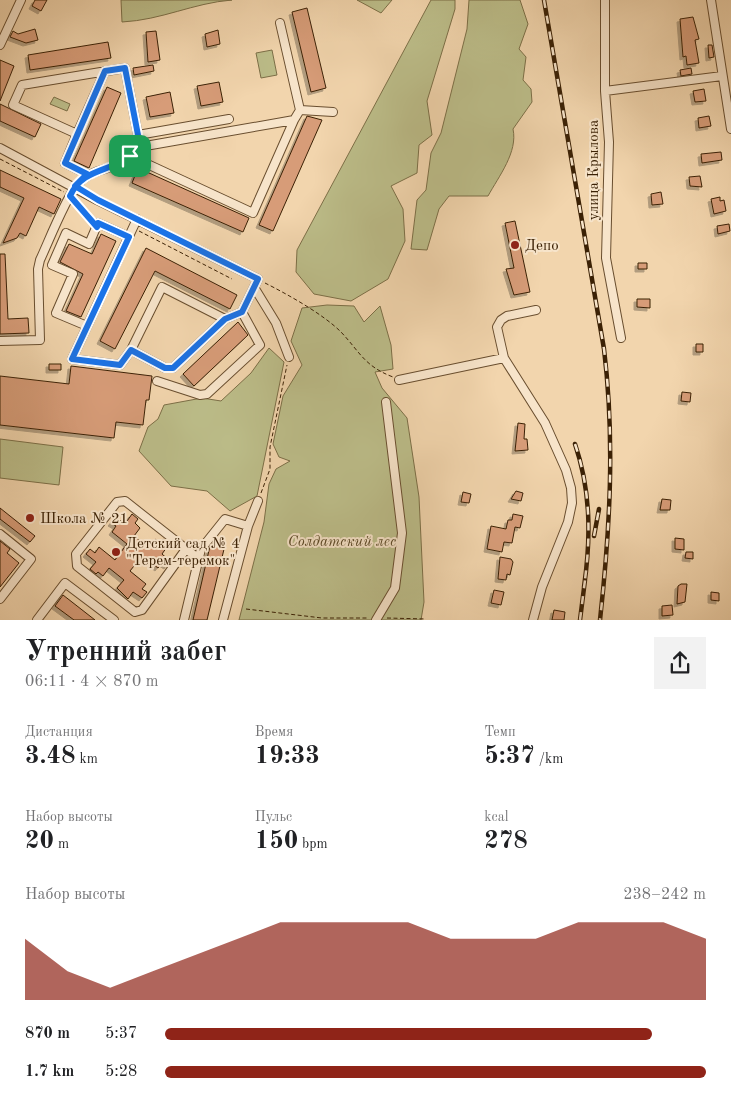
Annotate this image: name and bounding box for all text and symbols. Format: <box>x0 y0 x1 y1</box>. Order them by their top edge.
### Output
street label: улица Крылова <box>587 119 602 220</box>
pin <box>109 135 151 177</box>
icon: arrive <box>116 142 144 170</box>
marker: Депо <box>509 239 521 251</box>
place label: Депо <box>525 239 559 254</box>
marker: Школа № 21 <box>24 512 36 524</box>
place label: Школа № 21 <box>40 512 128 527</box>
park label: Солдатский лес <box>288 535 396 550</box>
place label: Детский сад № 4 "Терем-теремок" <box>126 537 240 569</box>
marker: Детский сад № 4 "Терем-теремок" <box>110 546 122 558</box>
button: share <box>654 637 706 689</box>
text: Утренний забег <box>25 639 226 667</box>
text: 06:11 · 4 × 870 m <box>25 674 158 690</box>
text: Дистанция <box>25 725 93 739</box>
text: Время <box>255 725 293 739</box>
text: Темп <box>484 725 516 739</box>
text: 3.48 <box>25 744 76 769</box>
text: 19:33 <box>255 744 320 769</box>
text: 5:37 <box>484 744 535 769</box>
text: km <box>76 752 98 766</box>
text: /km <box>535 752 563 766</box>
text: Набор высоты <box>25 810 113 824</box>
text: Пульс <box>255 810 292 824</box>
text: kcal <box>484 810 508 824</box>
text: 20 <box>25 829 54 854</box>
text: 150 <box>255 829 298 854</box>
text: 278 <box>484 829 528 854</box>
text: m <box>54 837 69 851</box>
text: bpm <box>298 837 328 851</box>
text: Набор высоты <box>25 887 125 903</box>
text: 238–242 m <box>623 887 706 903</box>
text: 870 m <box>25 1026 70 1042</box>
text: 5:37 <box>105 1026 137 1042</box>
text: 1.7 km <box>25 1064 74 1080</box>
text: 5:28 <box>105 1064 137 1080</box>

